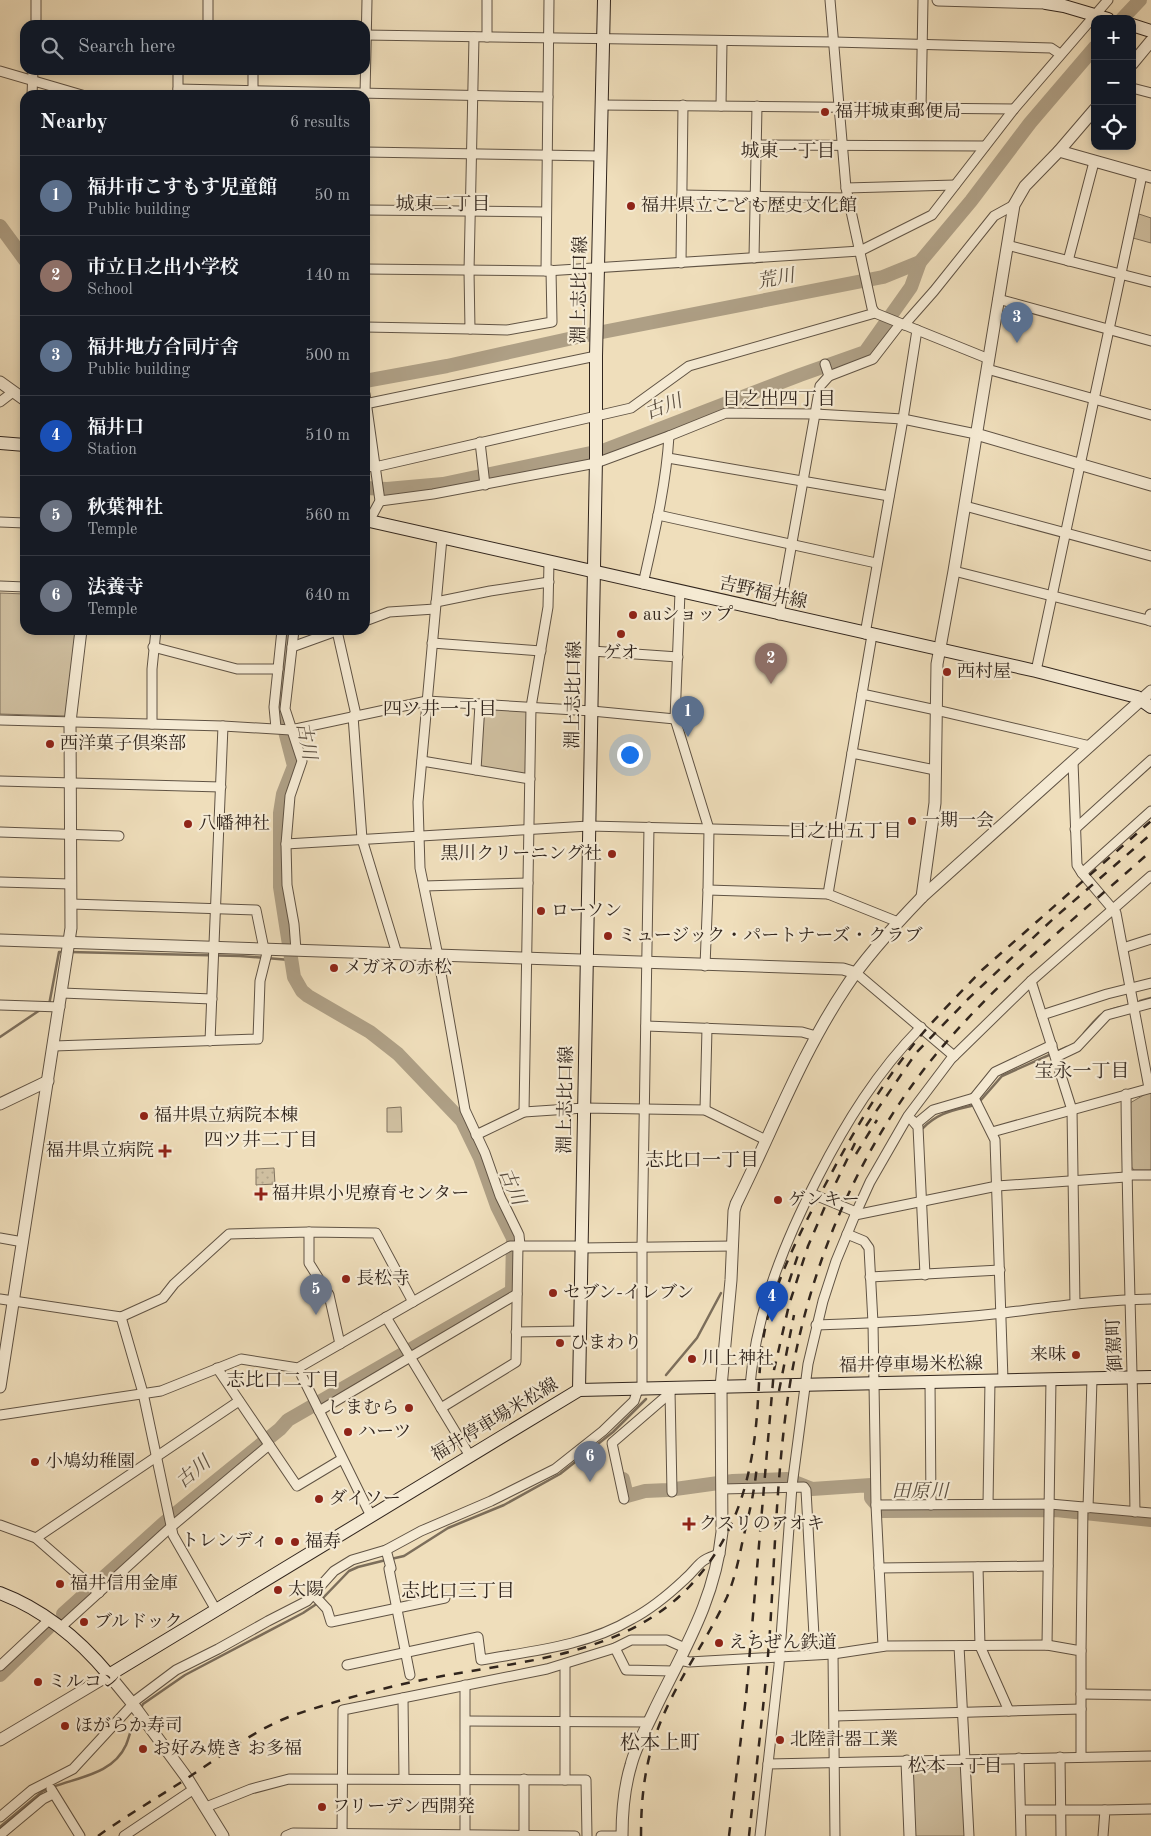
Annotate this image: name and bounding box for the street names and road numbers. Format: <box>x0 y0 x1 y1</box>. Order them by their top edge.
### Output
street label: 淵上志比口線 <box>568 236 590 344</box>
street label: 吉野福井線 <box>717 572 809 612</box>
street label: 淵上志比口線 <box>562 641 584 749</box>
street label: 淵上志比口線 <box>554 1046 576 1154</box>
street label: 御駕町 <box>1103 1318 1125 1373</box>
street label: 福井停車場米松線 <box>839 1353 983 1375</box>
street label: 福井停車場米松線 <box>428 1373 561 1465</box>

